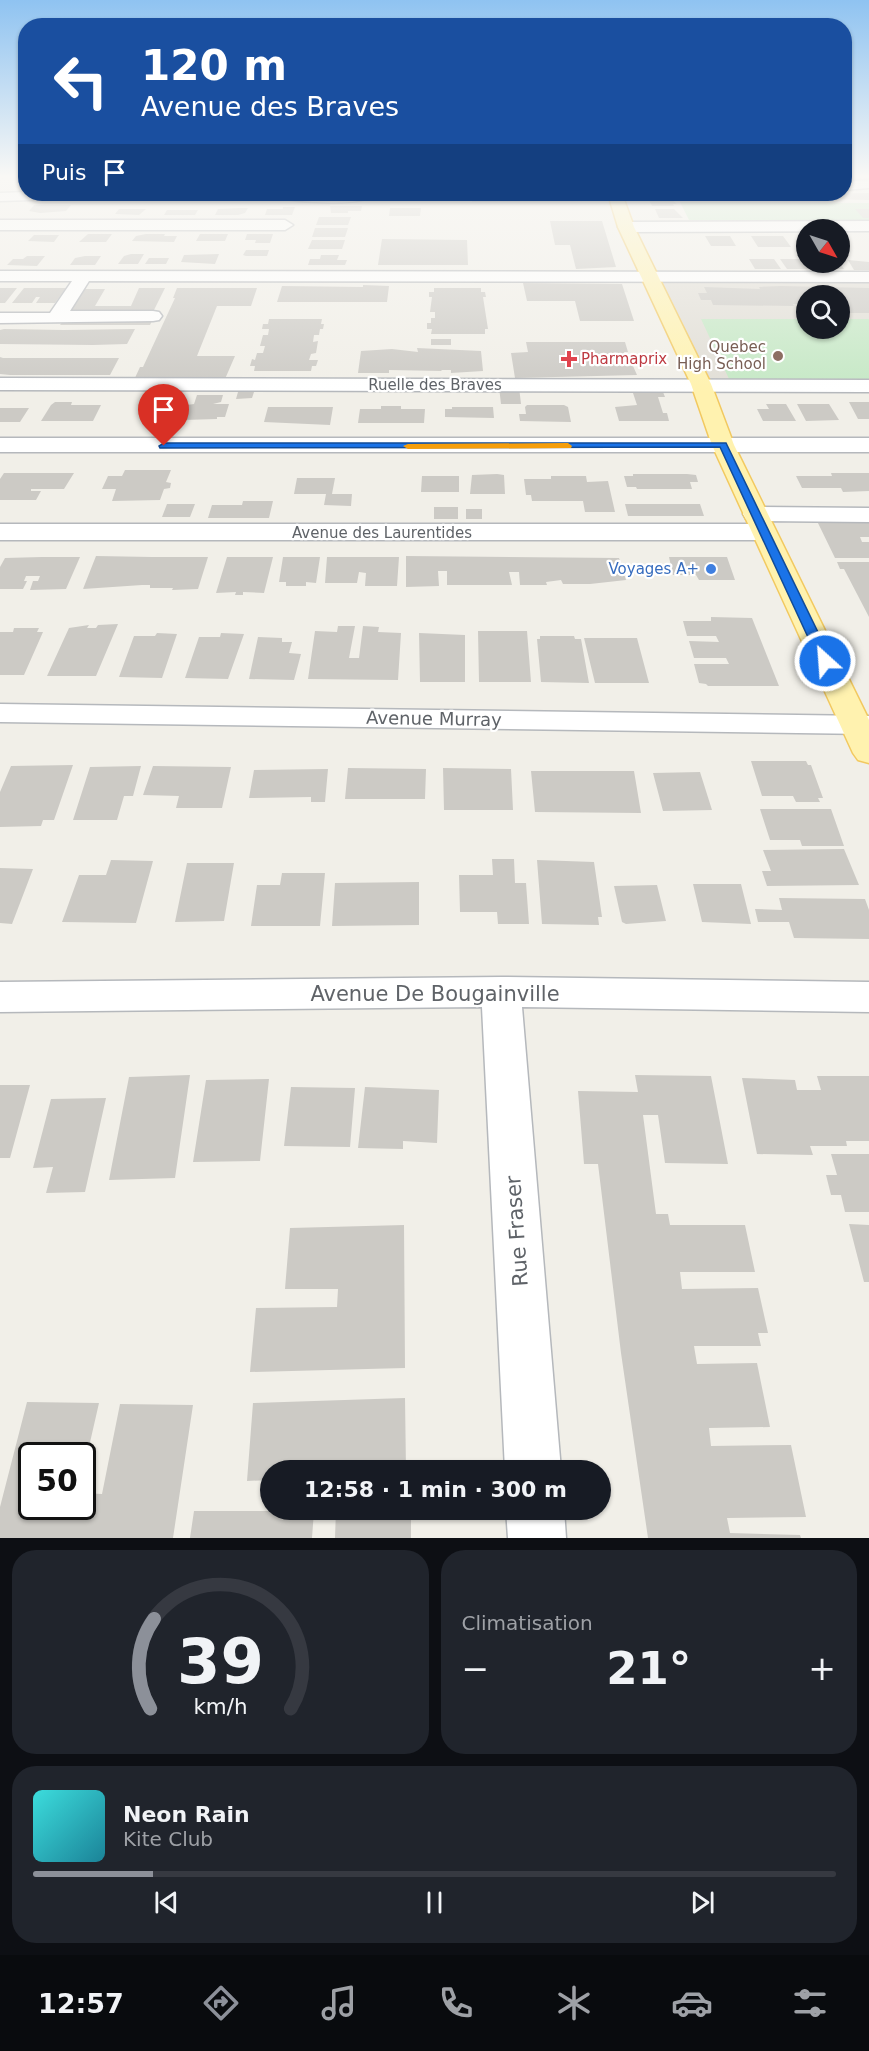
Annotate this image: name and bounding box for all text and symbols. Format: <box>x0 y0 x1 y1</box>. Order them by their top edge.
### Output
text: 120 m <box>141 41 287 90</box>
icon: left <box>42 42 120 120</box>
text: Avenue des Braves <box>141 91 399 122</box>
icon: arrive <box>98 156 131 189</box>
text: Puis <box>42 160 86 185</box>
north arrow <box>796 219 850 273</box>
map controls <box>796 219 850 339</box>
button: search <box>796 285 850 339</box>
place label: Quebec High School <box>677 338 766 373</box>
marker: Quebec High School <box>771 349 785 363</box>
place label: Pharmaprix <box>581 350 667 368</box>
marker: Pharmaprix <box>562 352 576 366</box>
street label: Ruelle des Braves <box>368 376 502 394</box>
pin <box>138 384 189 446</box>
icon: arrive <box>147 393 180 426</box>
street label: Avenue des Laurentides <box>292 524 472 542</box>
place label: Voyages A+ <box>608 560 699 578</box>
marker: Voyages A+ <box>704 562 718 576</box>
position arrow <box>793 629 857 693</box>
street label: Avenue Murray <box>366 707 502 730</box>
street label: Avenue De Bougainville <box>310 982 560 1006</box>
street label: Rue Fraser <box>501 1174 533 1287</box>
speed limit sign: 50 <box>18 1442 96 1520</box>
text: 12:58 · 1 min · 300 m <box>304 1477 567 1502</box>
text: Climatisation <box>462 1611 593 1635</box>
text: 39 <box>177 1625 264 1698</box>
text: 21° <box>606 1642 691 1695</box>
text: − <box>462 1649 489 1688</box>
text: + <box>808 1649 836 1688</box>
text: km/h <box>193 1694 247 1719</box>
text: Neon Rain <box>123 1802 250 1827</box>
text: Kite Club <box>123 1827 213 1851</box>
icon: previous <box>150 1886 183 1919</box>
icon: pause <box>418 1886 451 1919</box>
icon: next <box>686 1886 719 1919</box>
icon: directions <box>200 1982 242 2024</box>
icon: music <box>318 1982 360 2024</box>
icon: phone <box>435 1982 477 2024</box>
icon: climate <box>553 1982 595 2024</box>
icon: car <box>671 1982 713 2024</box>
icon: filters <box>789 1982 831 2024</box>
text: 12:57 <box>38 1988 124 2019</box>

